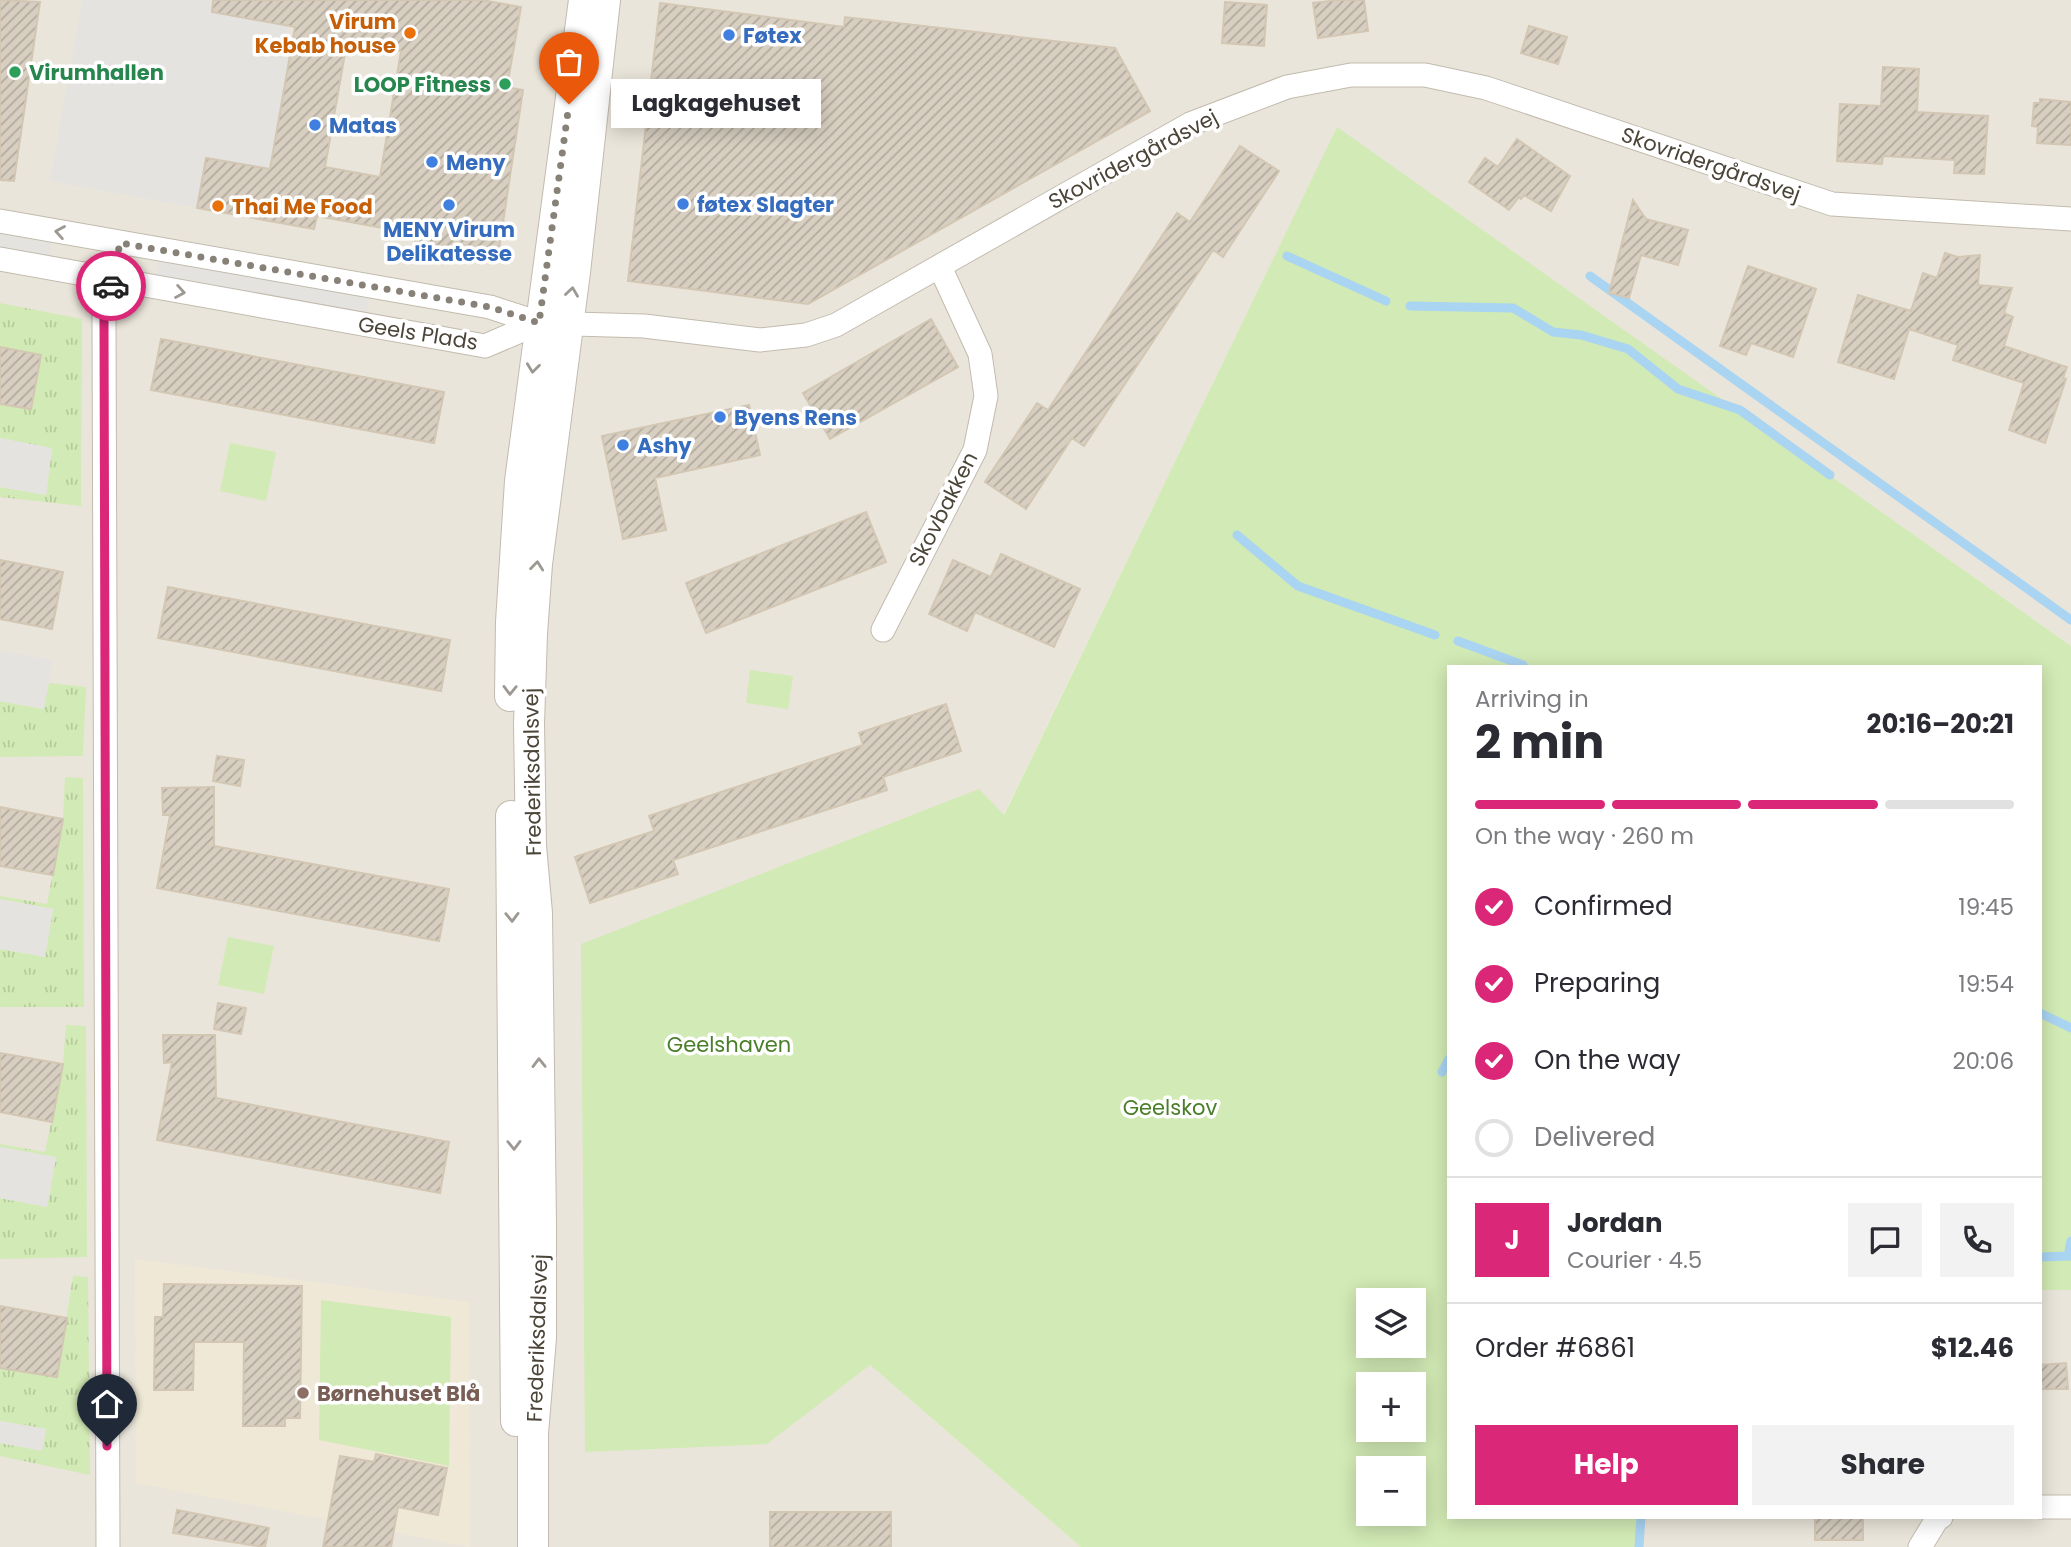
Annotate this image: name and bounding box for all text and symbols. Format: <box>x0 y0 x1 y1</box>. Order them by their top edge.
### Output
place label: Virum Kebab house <box>255 7 396 60</box>
place label: Føtex <box>743 21 802 50</box>
marker: Virum Kebab house <box>402 25 418 41</box>
marker: Føtex <box>721 27 737 43</box>
pin <box>539 32 599 104</box>
icon: bag <box>550 43 588 81</box>
place label: Virumhallen <box>29 58 164 87</box>
marker: Virumhallen <box>7 64 23 80</box>
place label: LOOP Fitness <box>354 70 491 99</box>
marker: LOOP Fitness <box>497 76 513 92</box>
callout: Lagkagehuset <box>611 80 821 128</box>
text: Lagkagehuset <box>631 87 801 119</box>
street label: Skovridergårdsvej <box>1043 102 1223 216</box>
place label: Matas <box>329 111 397 140</box>
marker: Matas <box>307 117 323 133</box>
street label: Skovridergårdsvej <box>1617 120 1805 208</box>
place label: Meny <box>446 148 506 177</box>
marker: Meny <box>424 154 440 170</box>
place label: føtex Slagter <box>697 190 834 219</box>
place label: Thai Me Food <box>232 192 373 221</box>
marker: føtex Slagter <box>675 196 691 212</box>
marker: MENY Virum Delikatesse <box>441 197 457 213</box>
marker: Thai Me Food <box>210 198 226 214</box>
place label: MENY Virum Delikatesse <box>383 215 515 268</box>
one-way arrow <box>54 225 66 240</box>
courier <box>76 251 146 321</box>
icon: car <box>92 267 130 305</box>
one-way arrow <box>174 284 186 299</box>
one-way arrow <box>565 286 580 297</box>
street label: Geels Plads <box>356 309 480 357</box>
one-way arrow <box>526 362 541 374</box>
place label: Byens Rens <box>734 403 857 432</box>
marker: Byens Rens <box>712 409 728 425</box>
place label: Ashy <box>637 431 692 460</box>
marker: Ashy <box>615 437 631 453</box>
street label: Skovbakken <box>902 447 984 571</box>
one-way arrow <box>529 560 544 571</box>
text: Arriving in <box>1475 683 1589 715</box>
one-way arrow <box>502 685 518 696</box>
street label: Frederiksdalsvej <box>516 688 548 856</box>
text: 20:16–20:21 <box>1867 706 2014 742</box>
text: 2 min <box>1475 710 1604 774</box>
text: On the way · 260 m <box>1475 820 1694 852</box>
icon: check <box>1475 888 1513 926</box>
text: Confirmed <box>1534 888 1672 924</box>
text: 19:45 <box>1958 891 2014 923</box>
one-way arrow <box>504 913 520 923</box>
icon: check <box>1475 965 1513 1003</box>
text: Preparing <box>1534 965 1660 1001</box>
text: 19:54 <box>1958 968 2014 1000</box>
park label: Geelshaven <box>667 1030 791 1059</box>
icon: check <box>1475 1042 1513 1080</box>
text: On the way <box>1534 1042 1681 1078</box>
text: 20:06 <box>1952 1045 2014 1077</box>
one-way arrow <box>531 1057 547 1067</box>
park label: Geelskov <box>1123 1093 1217 1122</box>
text: Delivered <box>1534 1119 1655 1155</box>
one-way arrow <box>506 1140 522 1151</box>
button: chat <box>1848 1203 1922 1277</box>
button: phone <box>1940 1203 2014 1277</box>
text: Jordan <box>1567 1205 1663 1241</box>
text: J <box>1504 1222 1520 1258</box>
text: Courier · 4.5 <box>1567 1244 1702 1276</box>
street label: Frederiksdalsvej <box>520 1254 554 1422</box>
map controls <box>1356 1288 1426 1526</box>
button: layers <box>1356 1288 1426 1358</box>
text: Order #6861 <box>1475 1330 1635 1366</box>
text: $12.46 <box>1931 1330 2014 1366</box>
button: + <box>1356 1372 1426 1442</box>
pin <box>77 1374 137 1446</box>
place label: Børnehuset Blå <box>317 1379 480 1408</box>
icon: home <box>88 1385 126 1423</box>
marker: Børnehuset Blå <box>295 1385 311 1401</box>
button: Help <box>1475 1425 1738 1505</box>
button: Share <box>1752 1425 2014 1505</box>
button: − <box>1356 1456 1426 1526</box>

